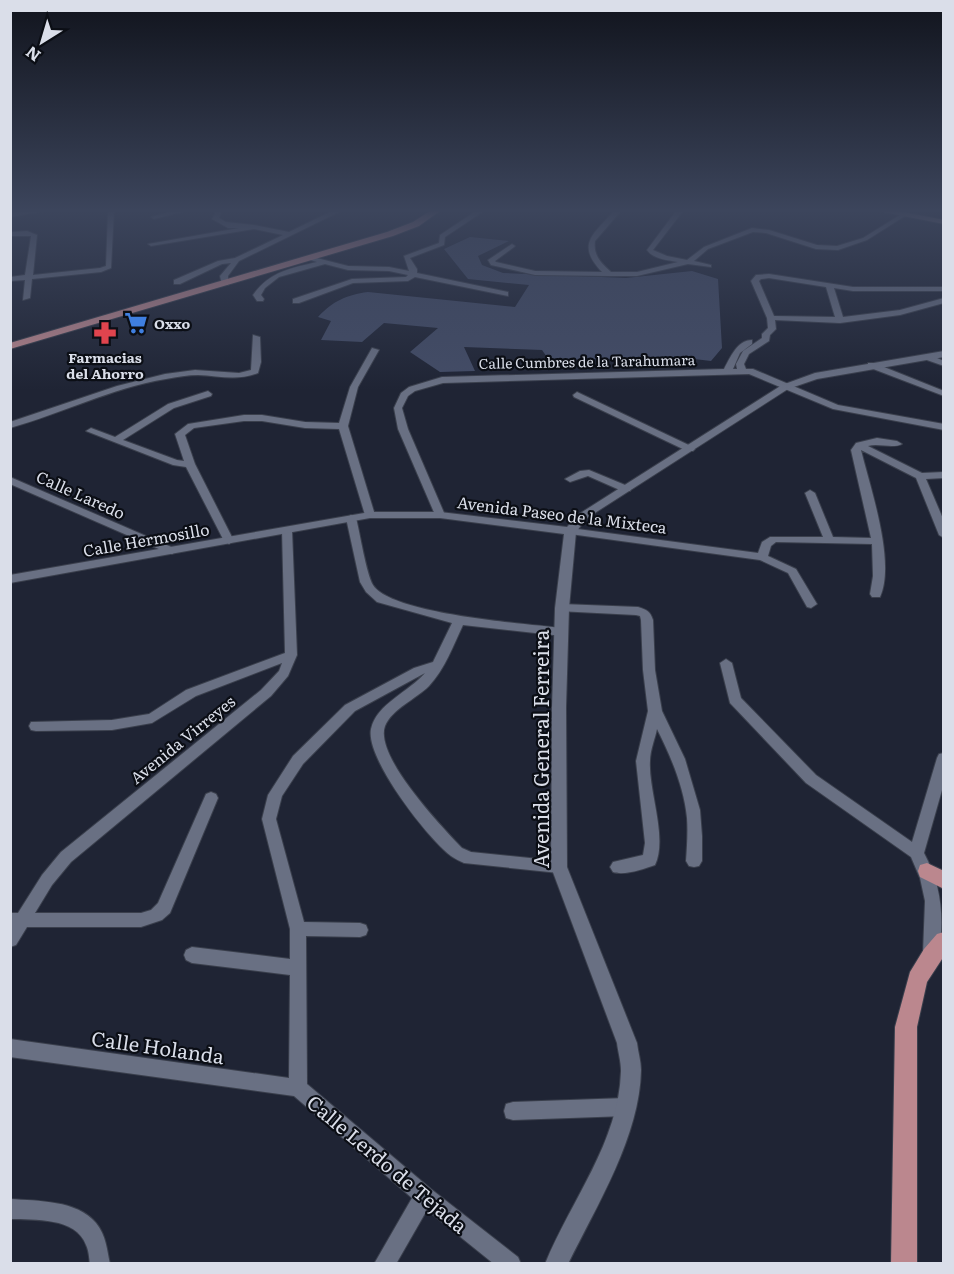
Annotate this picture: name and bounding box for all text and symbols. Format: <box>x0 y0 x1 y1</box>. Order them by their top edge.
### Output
north arrow <box>12 12 72 72</box>
text: N <box>20 41 45 68</box>
supermarket icon: Oxxo <box>123 310 149 336</box>
place label: Oxxo <box>154 313 191 333</box>
pharmacy icon: Farmacias del Ahorro <box>92 320 118 346</box>
place label: Farmacias del Ahorro <box>66 347 144 383</box>
street label: Calle Cumbres de la Tarahumara <box>479 349 696 373</box>
street label: Calle Laredo <box>33 464 129 524</box>
street label: Avenida Paseo de la Mixteca <box>456 489 669 539</box>
street label: Calle Hermosillo <box>81 516 211 562</box>
street label: Avenida General Ferreira <box>525 630 555 868</box>
street label: Avenida Virreyes <box>124 689 240 789</box>
street label: Calle Holanda <box>90 1022 226 1070</box>
street label: Calle Lerdo de Tejada <box>301 1087 475 1239</box>

